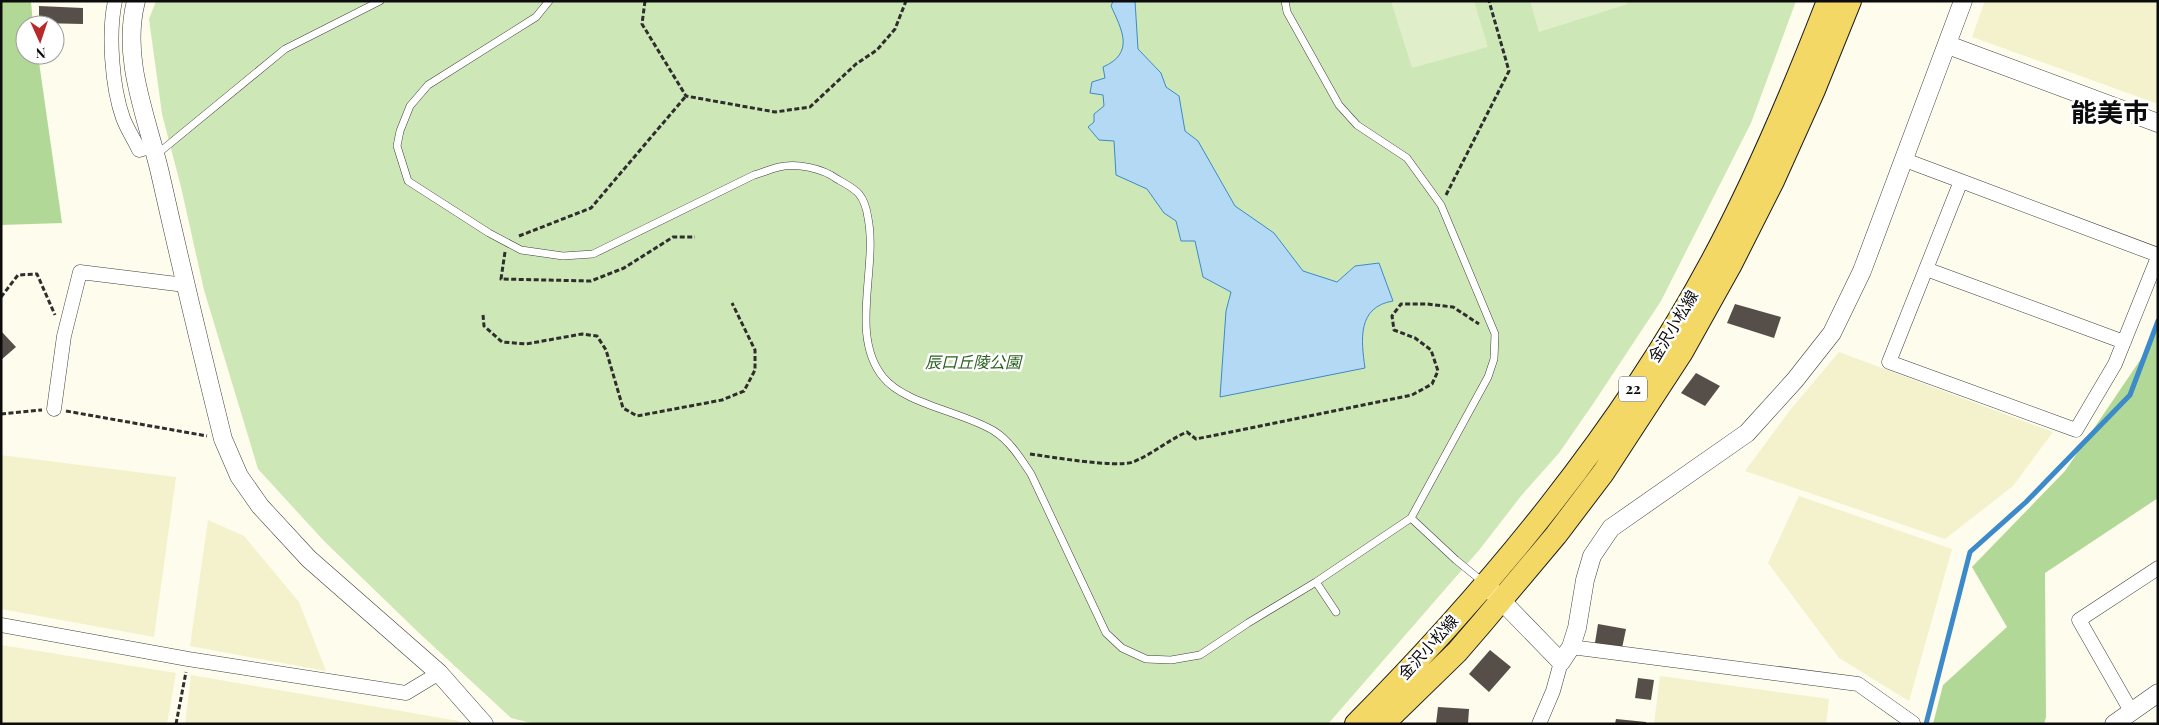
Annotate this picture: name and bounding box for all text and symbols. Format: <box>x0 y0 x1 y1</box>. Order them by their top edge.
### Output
north arrow <box>15 15 65 65</box>
text: N <box>35 44 46 63</box>
district label: 能美市 <box>2071 94 2149 129</box>
street label: 金沢小松線 <box>1643 286 1702 365</box>
park label: 辰口丘陵公園 <box>925 351 1023 372</box>
road number: 22 <box>1619 376 1647 402</box>
street label: 金沢小松線 <box>1393 610 1462 683</box>

